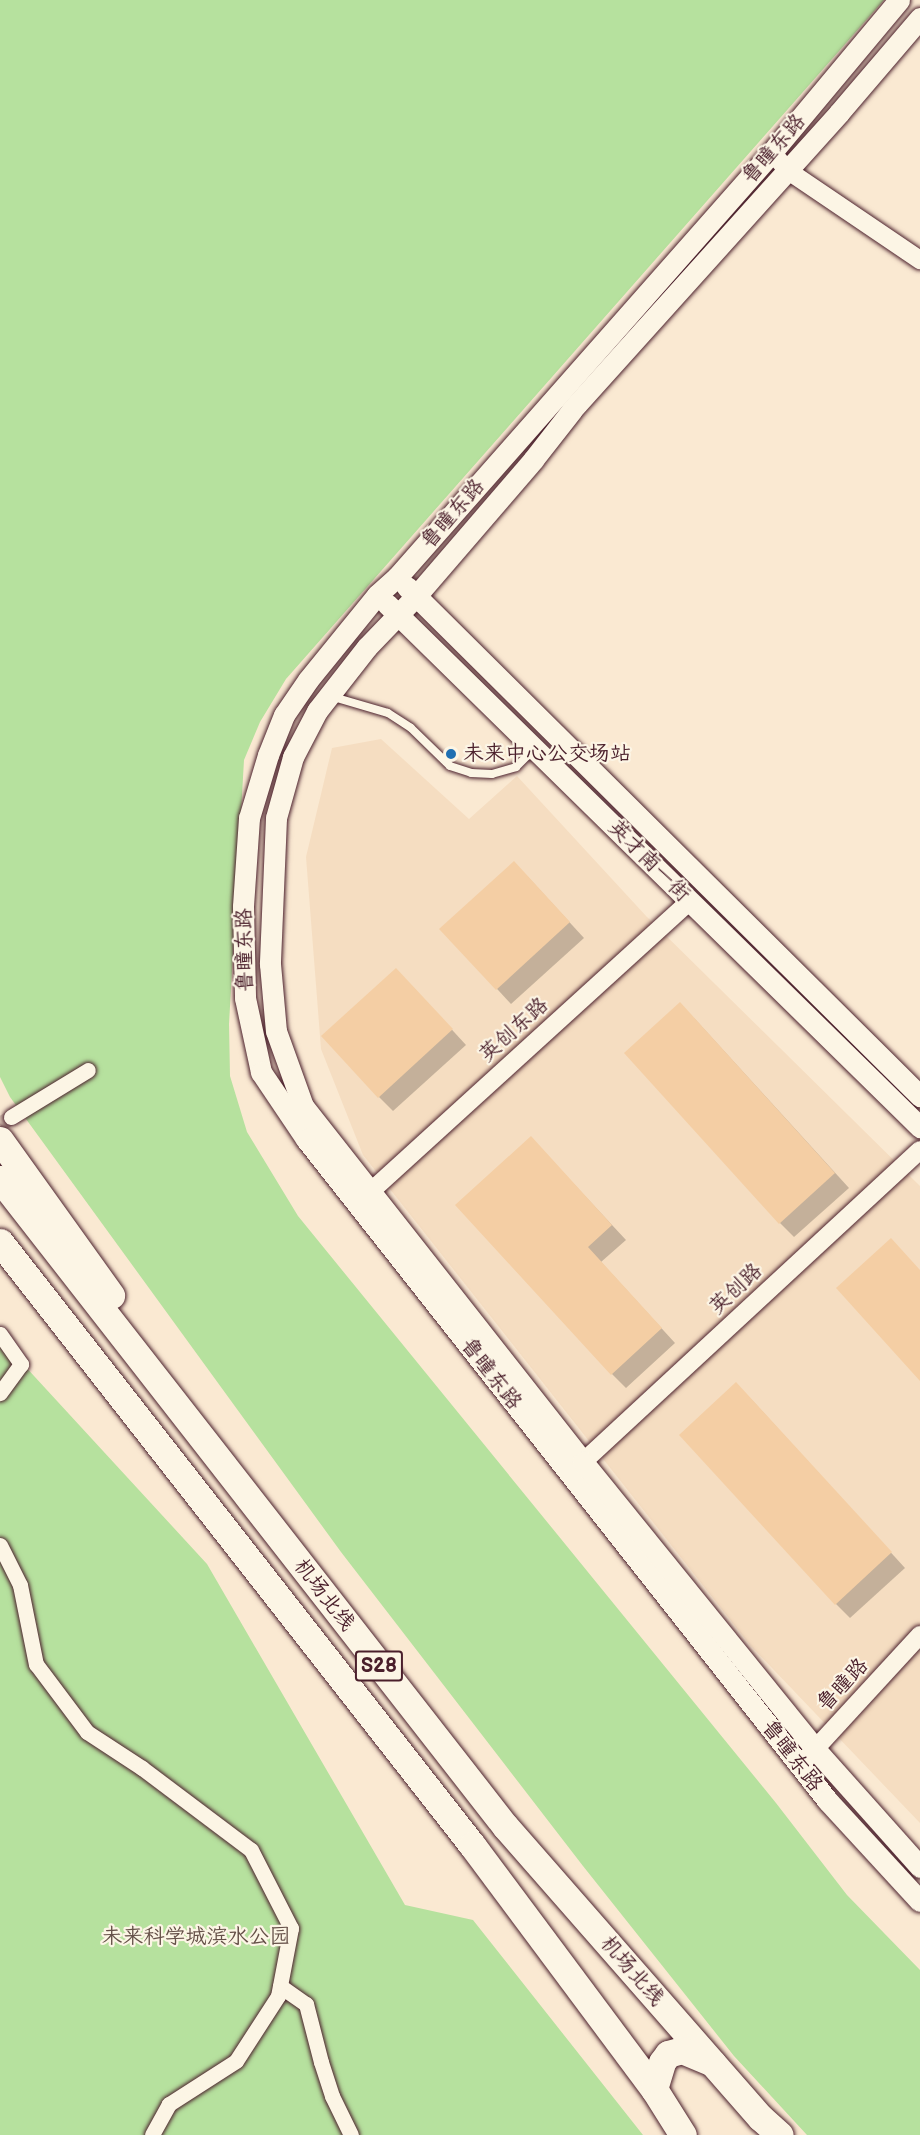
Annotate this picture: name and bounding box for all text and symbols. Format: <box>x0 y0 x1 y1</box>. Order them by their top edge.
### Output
street label: 鲁瞳东路 <box>737 109 811 189</box>
street label: 鲁瞳东路 <box>416 474 490 554</box>
place label: 未来中心公交场站 <box>463 741 631 767</box>
marker: 未来中心公交场站 <box>444 747 458 761</box>
street label: 英才南一街 <box>603 815 695 907</box>
street label: 鲁瞳东路 <box>232 908 258 992</box>
street label: 英创东路 <box>474 993 554 1067</box>
street label: 英创路 <box>704 1258 768 1320</box>
street label: 鲁瞳东路 <box>455 1333 527 1415</box>
street label: 机场北线 <box>288 1554 360 1636</box>
road number: S28 <box>354 1649 404 1683</box>
street label: 鲁瞳路 <box>812 1653 874 1717</box>
street label: 鲁瞳东路 <box>756 1715 828 1797</box>
park label: 未来科学城滨水公园 <box>102 1924 290 1950</box>
street label: 机场北线 <box>595 1931 669 2011</box>

